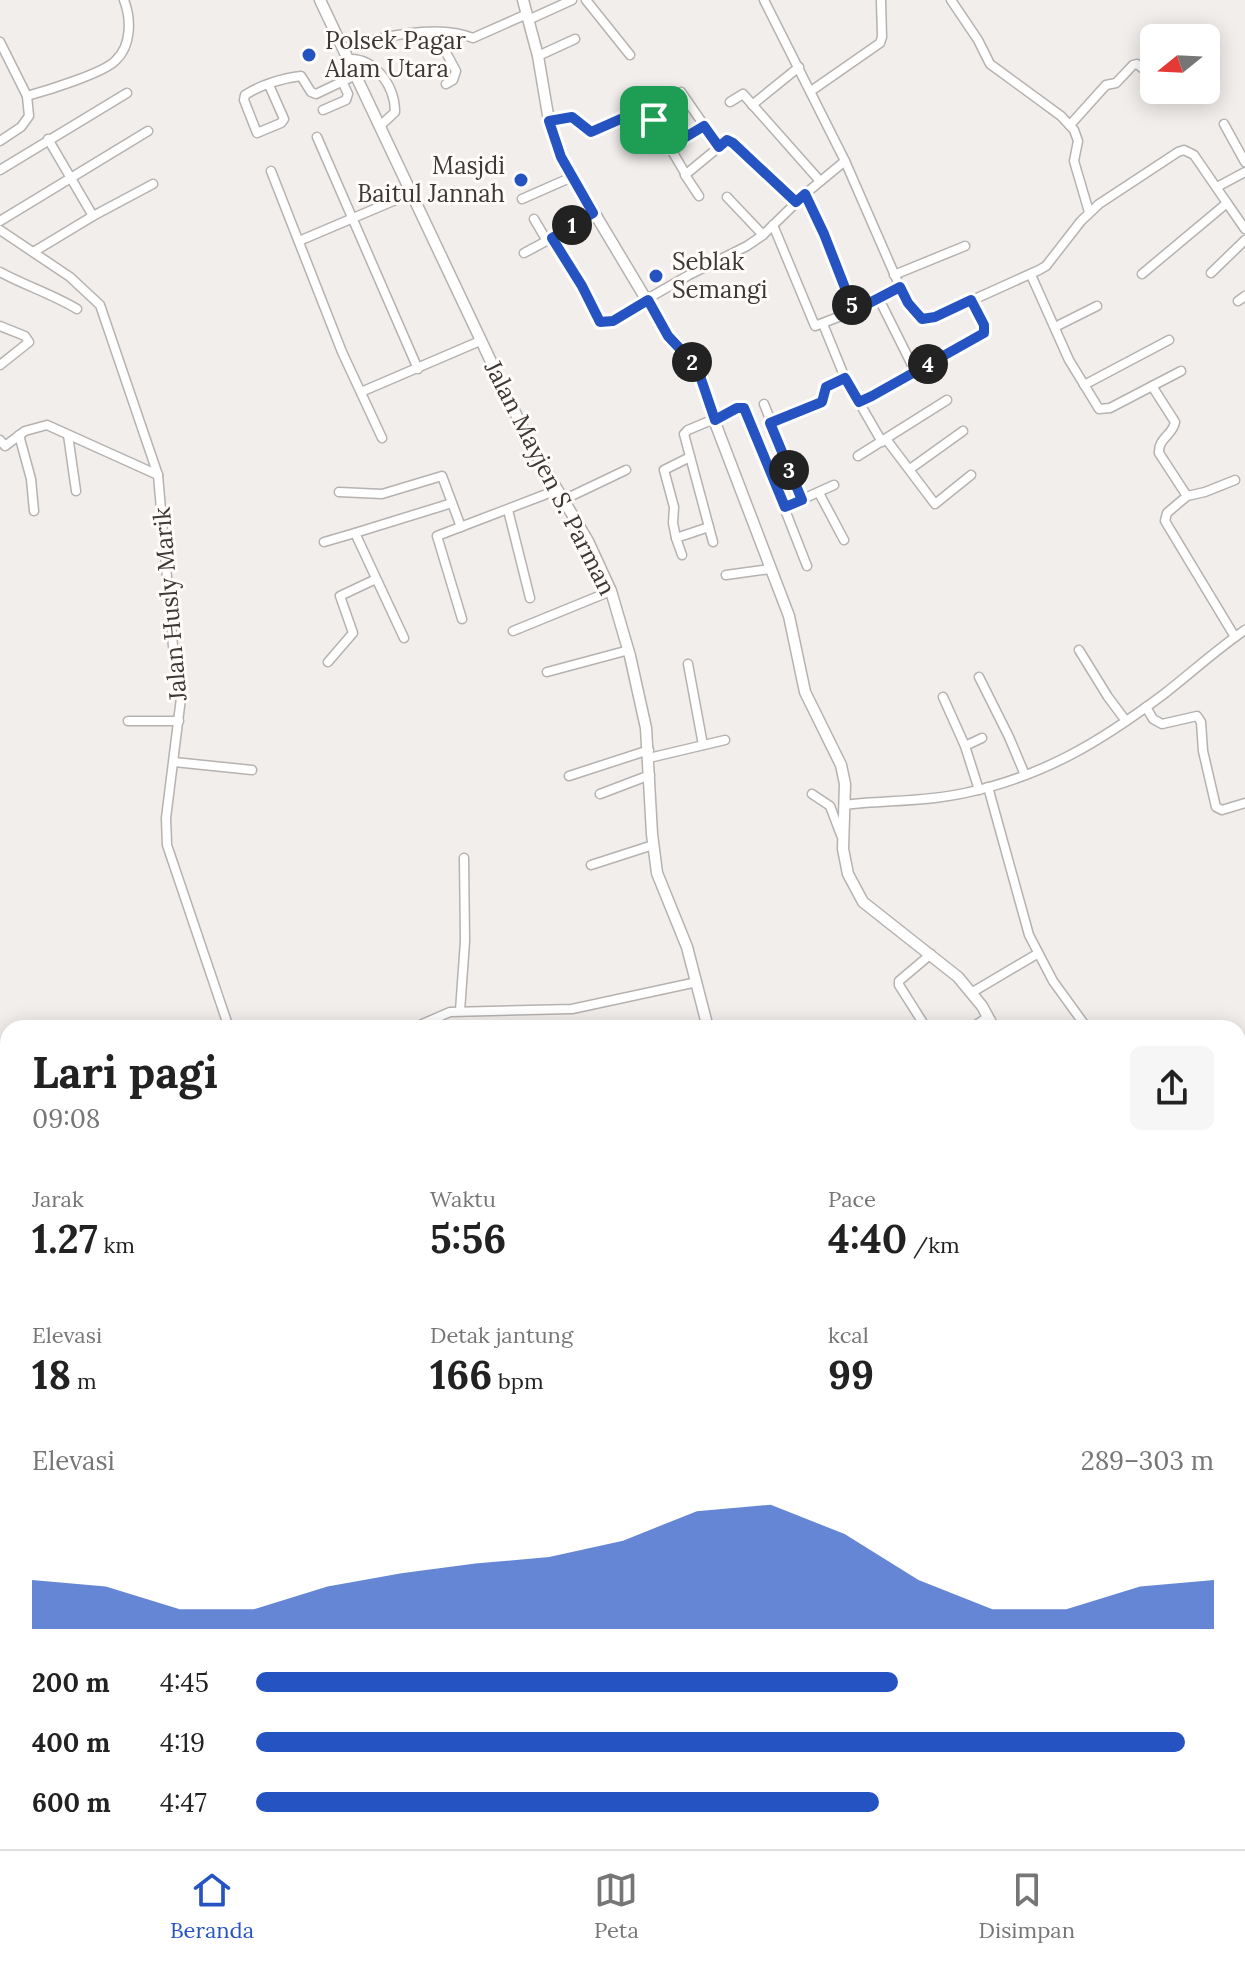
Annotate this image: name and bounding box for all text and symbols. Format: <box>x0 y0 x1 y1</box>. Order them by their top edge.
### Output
north arrow <box>1140 24 1220 104</box>
map controls <box>1140 24 1220 104</box>
place label: Polsek Pagar Alam Utara <box>324 25 467 84</box>
marker: Polsek Pagar Alam Utara <box>300 46 318 64</box>
pin <box>620 86 688 154</box>
icon: arrive <box>632 98 676 142</box>
place label: Masjdi Baitul Jannah <box>357 150 505 209</box>
marker: Masjdi Baitul Jannah <box>512 171 530 189</box>
pin: 1 <box>552 205 592 245</box>
text: 1 <box>568 211 576 239</box>
place label: Seblak Semangi <box>672 246 768 305</box>
marker: Seblak Semangi <box>647 267 665 285</box>
pin: 5 <box>832 285 872 325</box>
text: 5 <box>846 291 858 319</box>
pin: 2 <box>672 342 712 382</box>
pin: 4 <box>908 344 948 384</box>
text: 2 <box>686 348 698 376</box>
text: 4 <box>922 350 934 378</box>
street label: Jalan Mayjen S. Parman <box>477 354 623 600</box>
pin: 3 <box>769 450 809 490</box>
text: 3 <box>783 456 795 484</box>
street label: Jalan Husly Marik <box>146 506 193 703</box>
text: Lari pagi <box>32 1044 218 1100</box>
button: share <box>1130 1046 1214 1130</box>
text: 09:08 <box>32 1102 100 1135</box>
text: Jarak <box>32 1185 84 1213</box>
text: Waktu <box>430 1185 496 1213</box>
text: Pace <box>828 1185 876 1213</box>
text: 1.27 <box>32 1213 98 1264</box>
text: 5:56 <box>430 1213 506 1264</box>
text: 4:40 <box>828 1213 907 1264</box>
text: km <box>98 1231 135 1259</box>
text: /km <box>907 1231 960 1259</box>
text: Elevasi <box>32 1321 102 1349</box>
text: Detak jantung <box>430 1321 573 1349</box>
text: kcal <box>828 1321 869 1349</box>
text: 18 <box>32 1349 71 1400</box>
text: 166 <box>430 1349 492 1400</box>
text: 99 <box>828 1349 874 1400</box>
text: m <box>71 1367 97 1395</box>
text: bpm <box>492 1367 544 1395</box>
text: Elevasi <box>32 1444 115 1477</box>
text: 289–303 m <box>1081 1444 1214 1477</box>
text: 200 m <box>32 1666 110 1699</box>
text: 4:45 <box>160 1666 209 1699</box>
text: 400 m <box>32 1726 110 1759</box>
text: 4:19 <box>160 1726 205 1759</box>
text: 600 m <box>32 1786 111 1819</box>
text: 4:47 <box>160 1786 207 1819</box>
tab: Beranda <box>170 1868 254 1944</box>
tab: Peta <box>594 1868 639 1944</box>
tab: Disimpan <box>979 1868 1075 1944</box>

